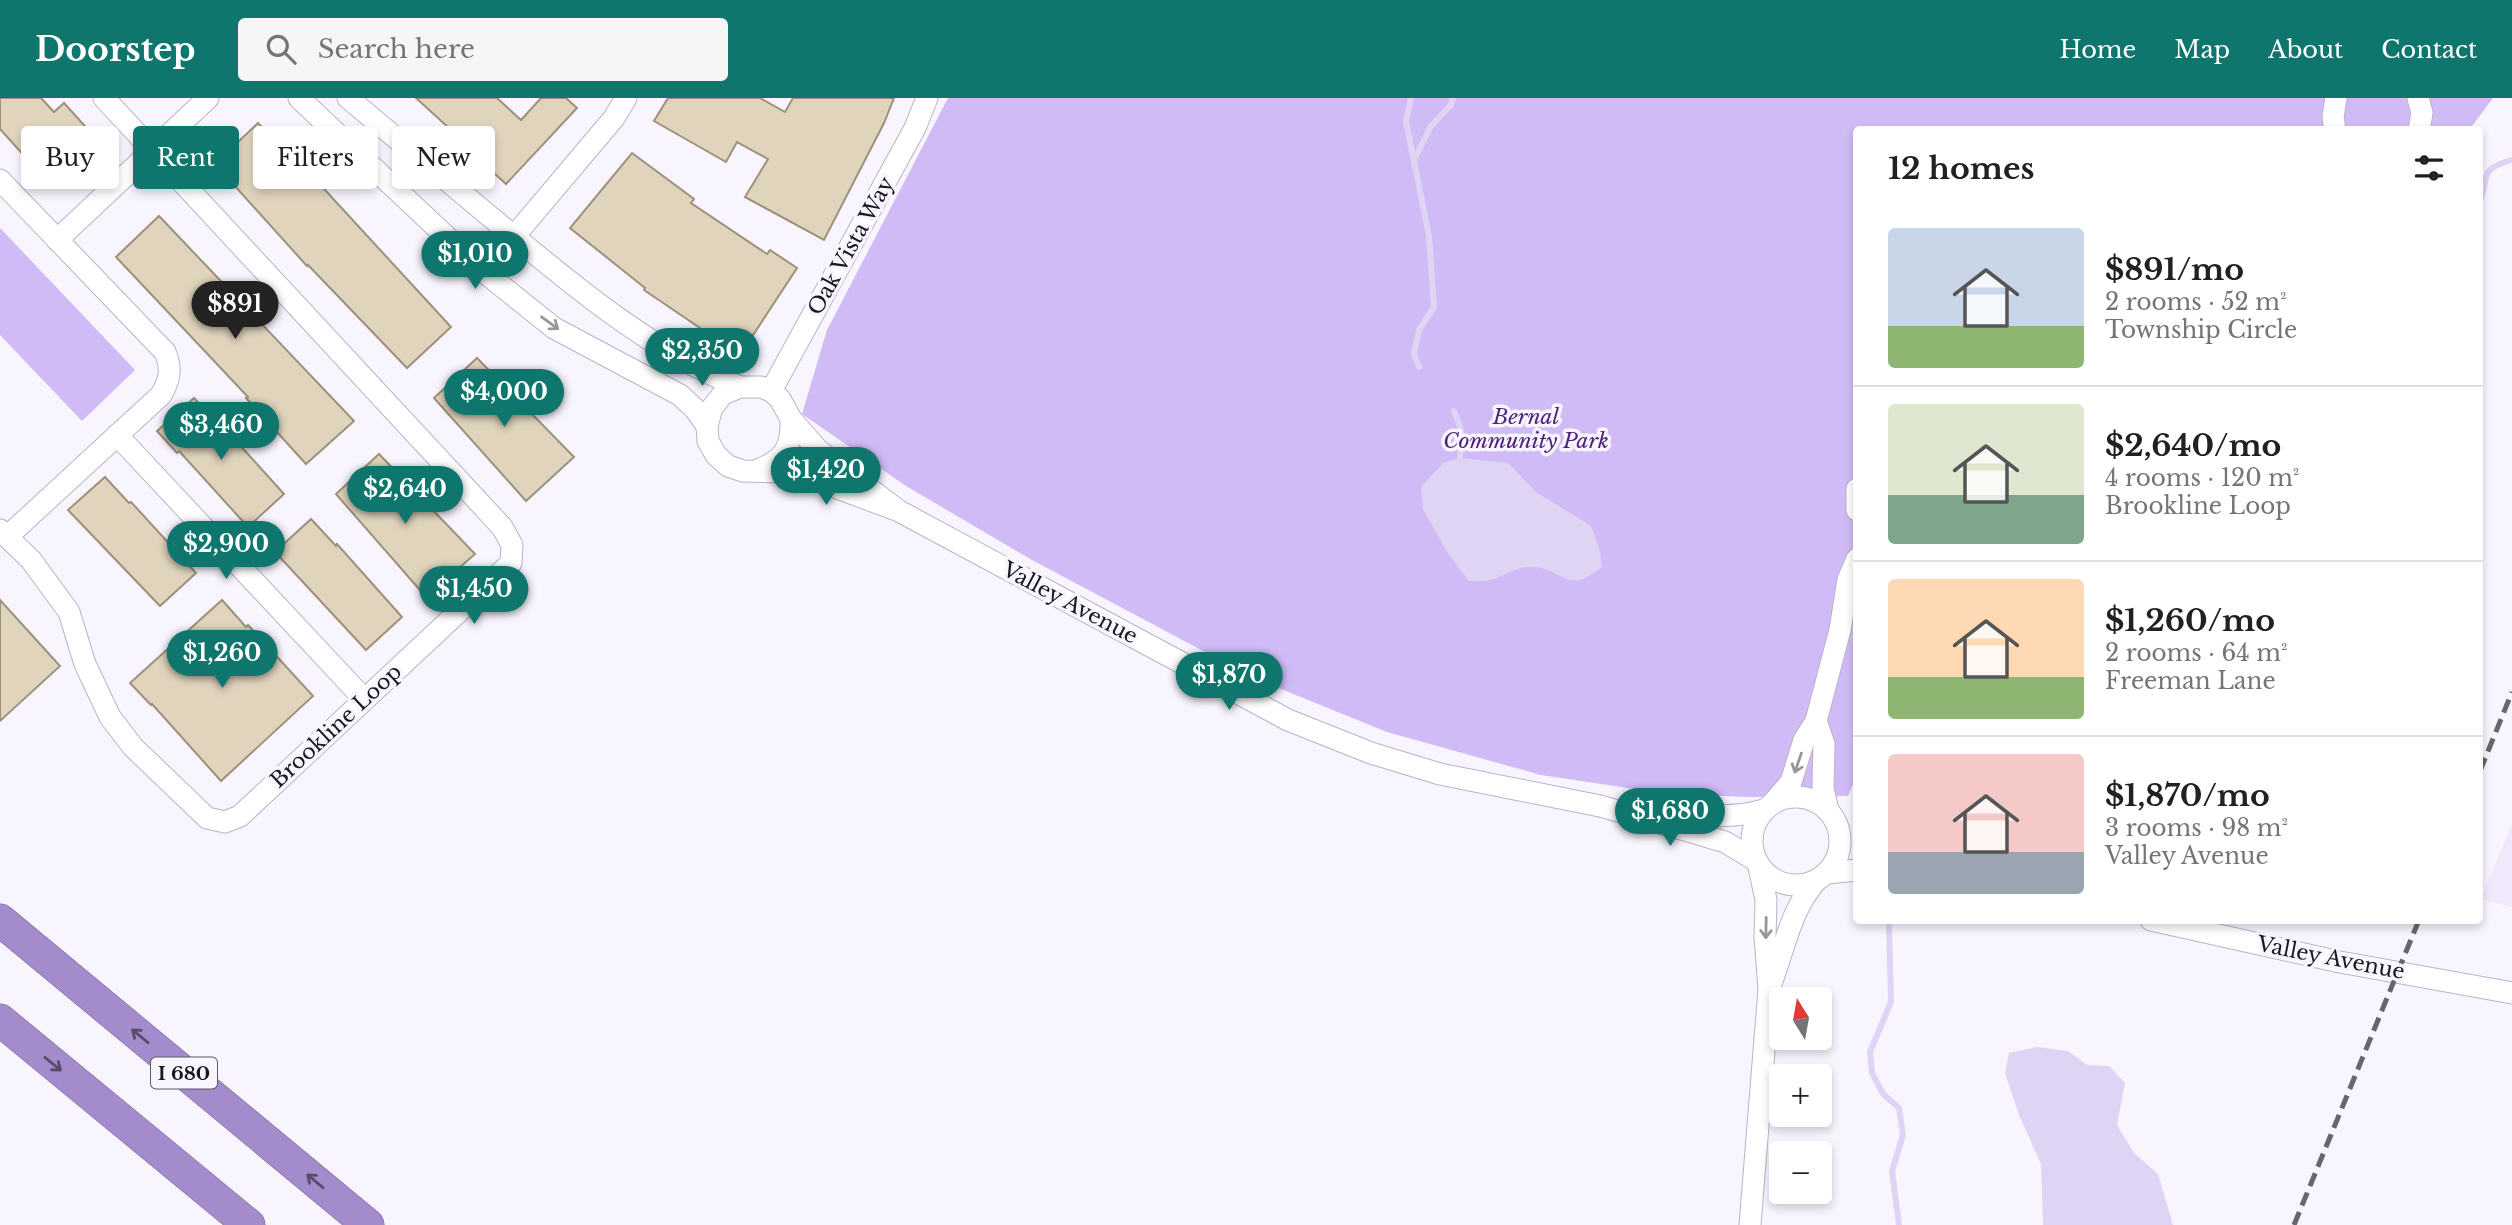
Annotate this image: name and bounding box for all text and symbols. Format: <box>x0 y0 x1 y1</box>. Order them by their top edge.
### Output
search box <box>238 18 728 81</box>
text: Doorstep <box>35 29 196 70</box>
icon: search <box>262 30 300 68</box>
text: Search here <box>318 33 475 65</box>
text: Home <box>2060 35 2136 64</box>
text: Map <box>2174 35 2230 64</box>
text: About <box>2268 35 2343 64</box>
text: Contact <box>2381 35 2477 64</box>
chip: Buy <box>21 126 119 189</box>
chip: Rent <box>133 126 239 189</box>
chip: Filters <box>253 126 378 189</box>
chip: New <box>392 126 495 189</box>
icon: filters <box>2410 149 2448 187</box>
text: 12 homes <box>1888 150 2035 187</box>
street label: Oak Vista Way <box>802 172 900 320</box>
pin: $1,010 <box>418 232 532 291</box>
text: $1,010 <box>437 240 513 268</box>
text: $891/mo <box>2105 251 2244 288</box>
icon: home <box>1944 256 2028 340</box>
pin: $891 <box>194 282 276 341</box>
text: 2 rooms · 52 m² <box>2105 288 2287 316</box>
text: $891 <box>208 290 262 318</box>
one-way arrow <box>540 316 559 331</box>
text: Township Circle <box>2105 316 2297 344</box>
pin: $2,350 <box>645 328 759 388</box>
text: $2,350 <box>661 337 743 365</box>
pin: $4,000 <box>447 370 561 429</box>
text: $4,000 <box>460 378 548 406</box>
pin: $3,460 <box>164 402 278 462</box>
park label: Bernal Community Park <box>1443 404 1609 454</box>
text: $3,460 <box>179 411 263 439</box>
text: $2,640/mo <box>2105 427 2281 464</box>
icon: home <box>1944 432 2028 516</box>
pin: $1,420 <box>769 448 883 507</box>
text: $1,420 <box>787 456 865 484</box>
text: 4 rooms · 120 m² <box>2105 464 2299 492</box>
pin: $2,640 <box>348 466 462 526</box>
text: $2,640 <box>363 475 447 503</box>
text: Brookline Loop <box>2105 492 2291 520</box>
pin: $2,900 <box>169 522 283 581</box>
text: $2,900 <box>183 530 269 558</box>
street label: Valley Avenue <box>997 556 1142 650</box>
pin: $1,450 <box>417 566 531 626</box>
text: $1,450 <box>435 575 513 603</box>
text: $1,260/mo <box>2105 602 2275 639</box>
icon: home <box>1944 607 2028 691</box>
pin: $1,260 <box>165 630 279 690</box>
text: $1,260 <box>183 639 261 667</box>
text: 2 rooms · 64 m² <box>2105 639 2288 667</box>
pin: $1,870 <box>1172 652 1286 712</box>
street label: Brookline Loop <box>265 659 407 793</box>
text: $1,870 <box>1192 661 1266 689</box>
text: Freeman Lane <box>2105 667 2276 695</box>
one-way arrow <box>1790 752 1803 774</box>
text: $1,870/mo <box>2105 777 2270 814</box>
icon: home <box>1944 782 2028 866</box>
pin: $1,680 <box>1613 788 1727 848</box>
text: $1,680 <box>1631 797 1709 825</box>
text: 3 rooms · 98 m² <box>2105 814 2288 842</box>
text: Valley Avenue <box>2105 842 2269 870</box>
one-way arrow <box>1759 916 1772 939</box>
street label: Valley Avenue <box>2254 931 2407 985</box>
north arrow <box>1769 987 1832 1050</box>
map controls <box>1769 987 1832 1204</box>
one-way arrow <box>131 1028 149 1044</box>
one-way arrow <box>43 1056 61 1071</box>
road number: I 680 <box>151 1057 217 1088</box>
button: + <box>1769 1064 1832 1127</box>
button: − <box>1769 1141 1832 1204</box>
one-way arrow <box>306 1174 324 1190</box>

